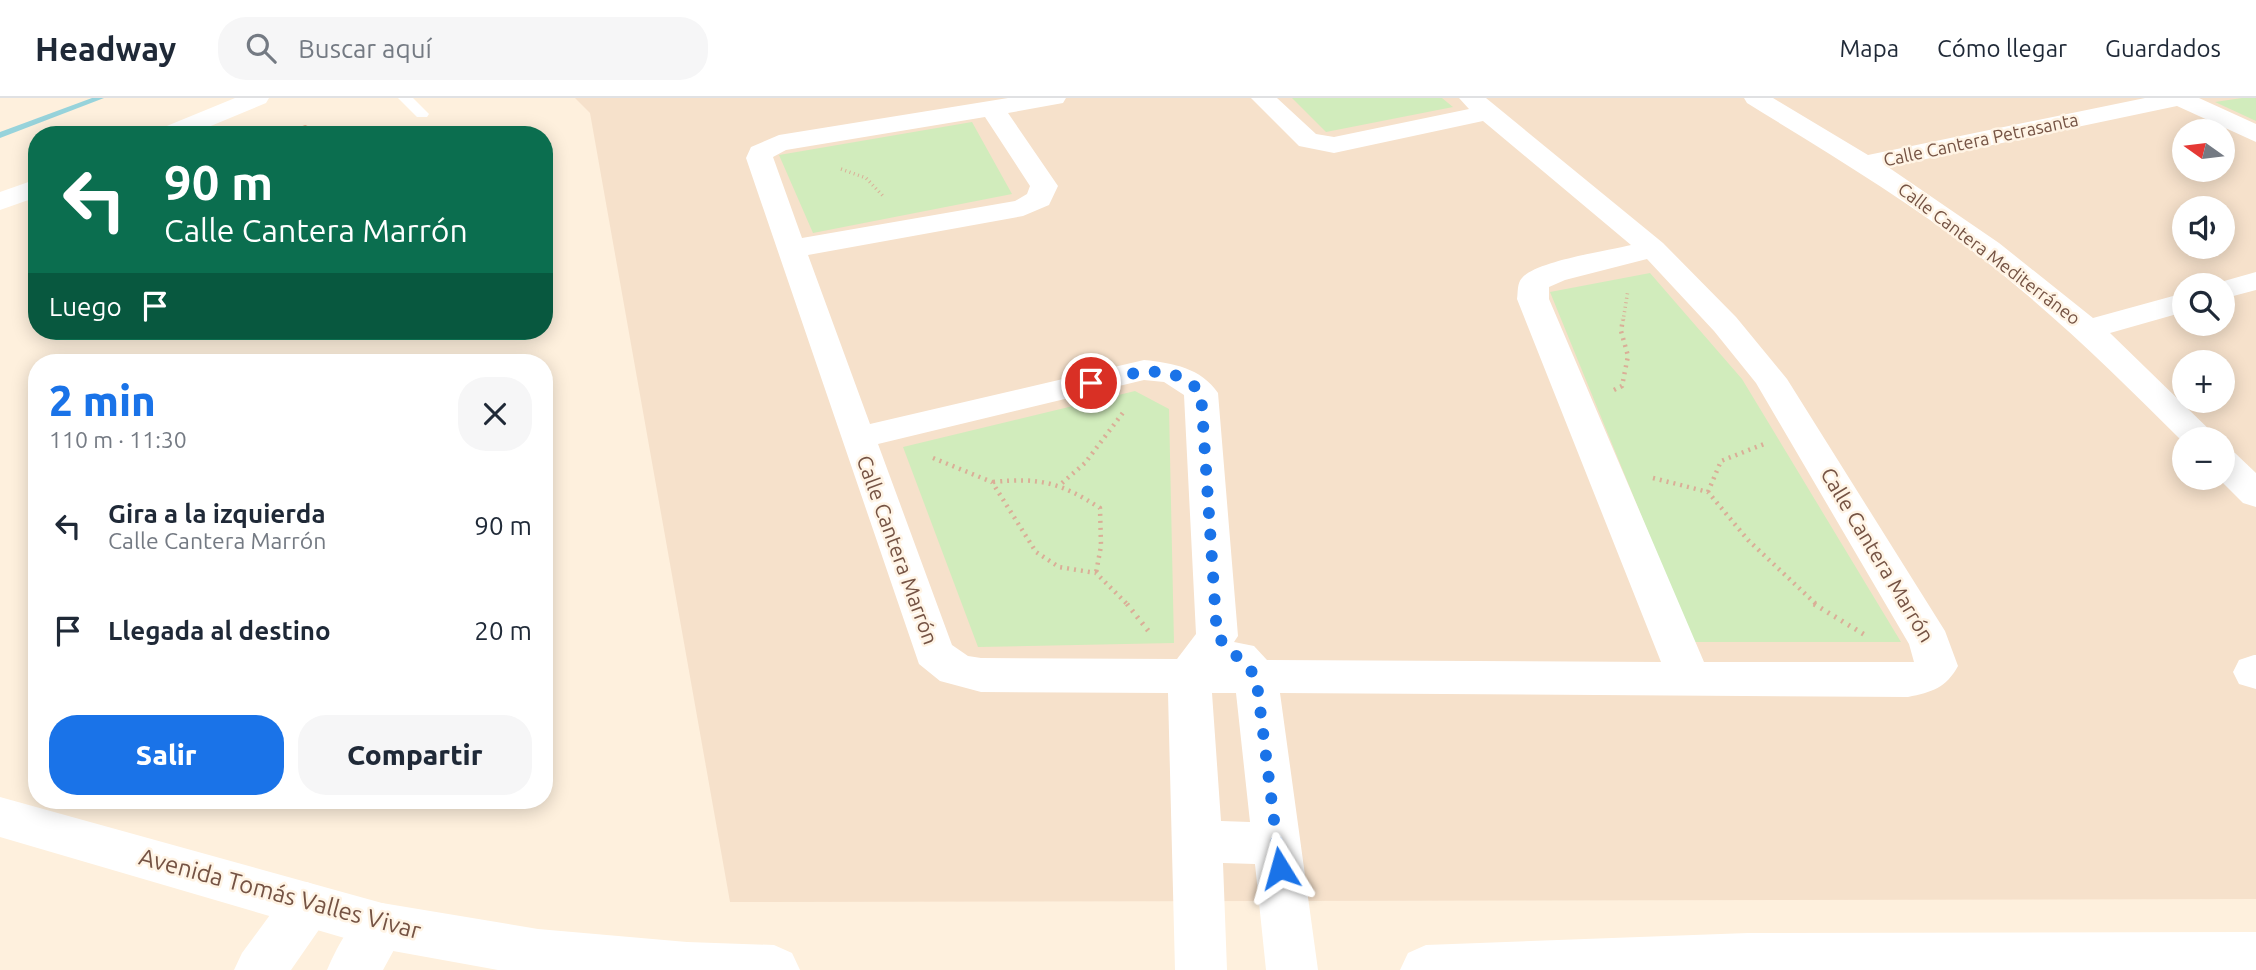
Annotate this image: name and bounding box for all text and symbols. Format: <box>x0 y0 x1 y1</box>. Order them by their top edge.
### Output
search box <box>218 17 708 80</box>
icon: search <box>242 29 280 67</box>
text: Headway <box>35 30 176 67</box>
text: Buscar aquí <box>298 34 432 63</box>
text: Mapa <box>1839 35 1899 62</box>
text: Cómo llegar <box>1937 35 2067 62</box>
text: Guardados <box>2105 35 2221 62</box>
street label: Calle Cantera Petrasanta <box>1882 109 2080 169</box>
north arrow <box>2172 119 2235 182</box>
map controls <box>2172 119 2235 490</box>
icon: left <box>49 154 140 245</box>
text: 90 m <box>164 154 273 209</box>
street label: Calle Cantera Mediterráneo <box>1895 178 2085 328</box>
button: sound <box>2172 196 2235 259</box>
text: Calle Cantera Marrón <box>164 212 468 248</box>
button: search <box>2172 273 2235 336</box>
icon: arrive <box>136 287 174 325</box>
text: Luego <box>49 292 122 321</box>
button: + <box>2172 350 2235 413</box>
pin <box>1061 353 1121 413</box>
icon: arrive <box>1072 364 1110 402</box>
text: 2 min <box>49 377 156 424</box>
button: close <box>458 377 532 451</box>
text: 110 m · 11:30 <box>49 427 187 452</box>
button: − <box>2172 427 2235 490</box>
street label: Calle Cantera Marrón <box>853 452 943 647</box>
street label: Calle Cantera Marrón <box>1816 463 1939 646</box>
text: Gira a la izquierda <box>108 499 326 528</box>
icon: left <box>49 507 87 545</box>
text: 90 m <box>474 511 532 540</box>
text: Calle Cantera Marrón <box>108 528 326 553</box>
icon: arrive <box>49 612 87 650</box>
text: Llegada al destino <box>108 616 331 645</box>
text: 20 m <box>474 616 532 645</box>
button: Salir <box>49 715 284 795</box>
button: Compartir <box>298 715 532 795</box>
position arrow <box>1243 831 1317 905</box>
street label: Avenida Tomás Valles Vivar <box>136 843 424 944</box>

